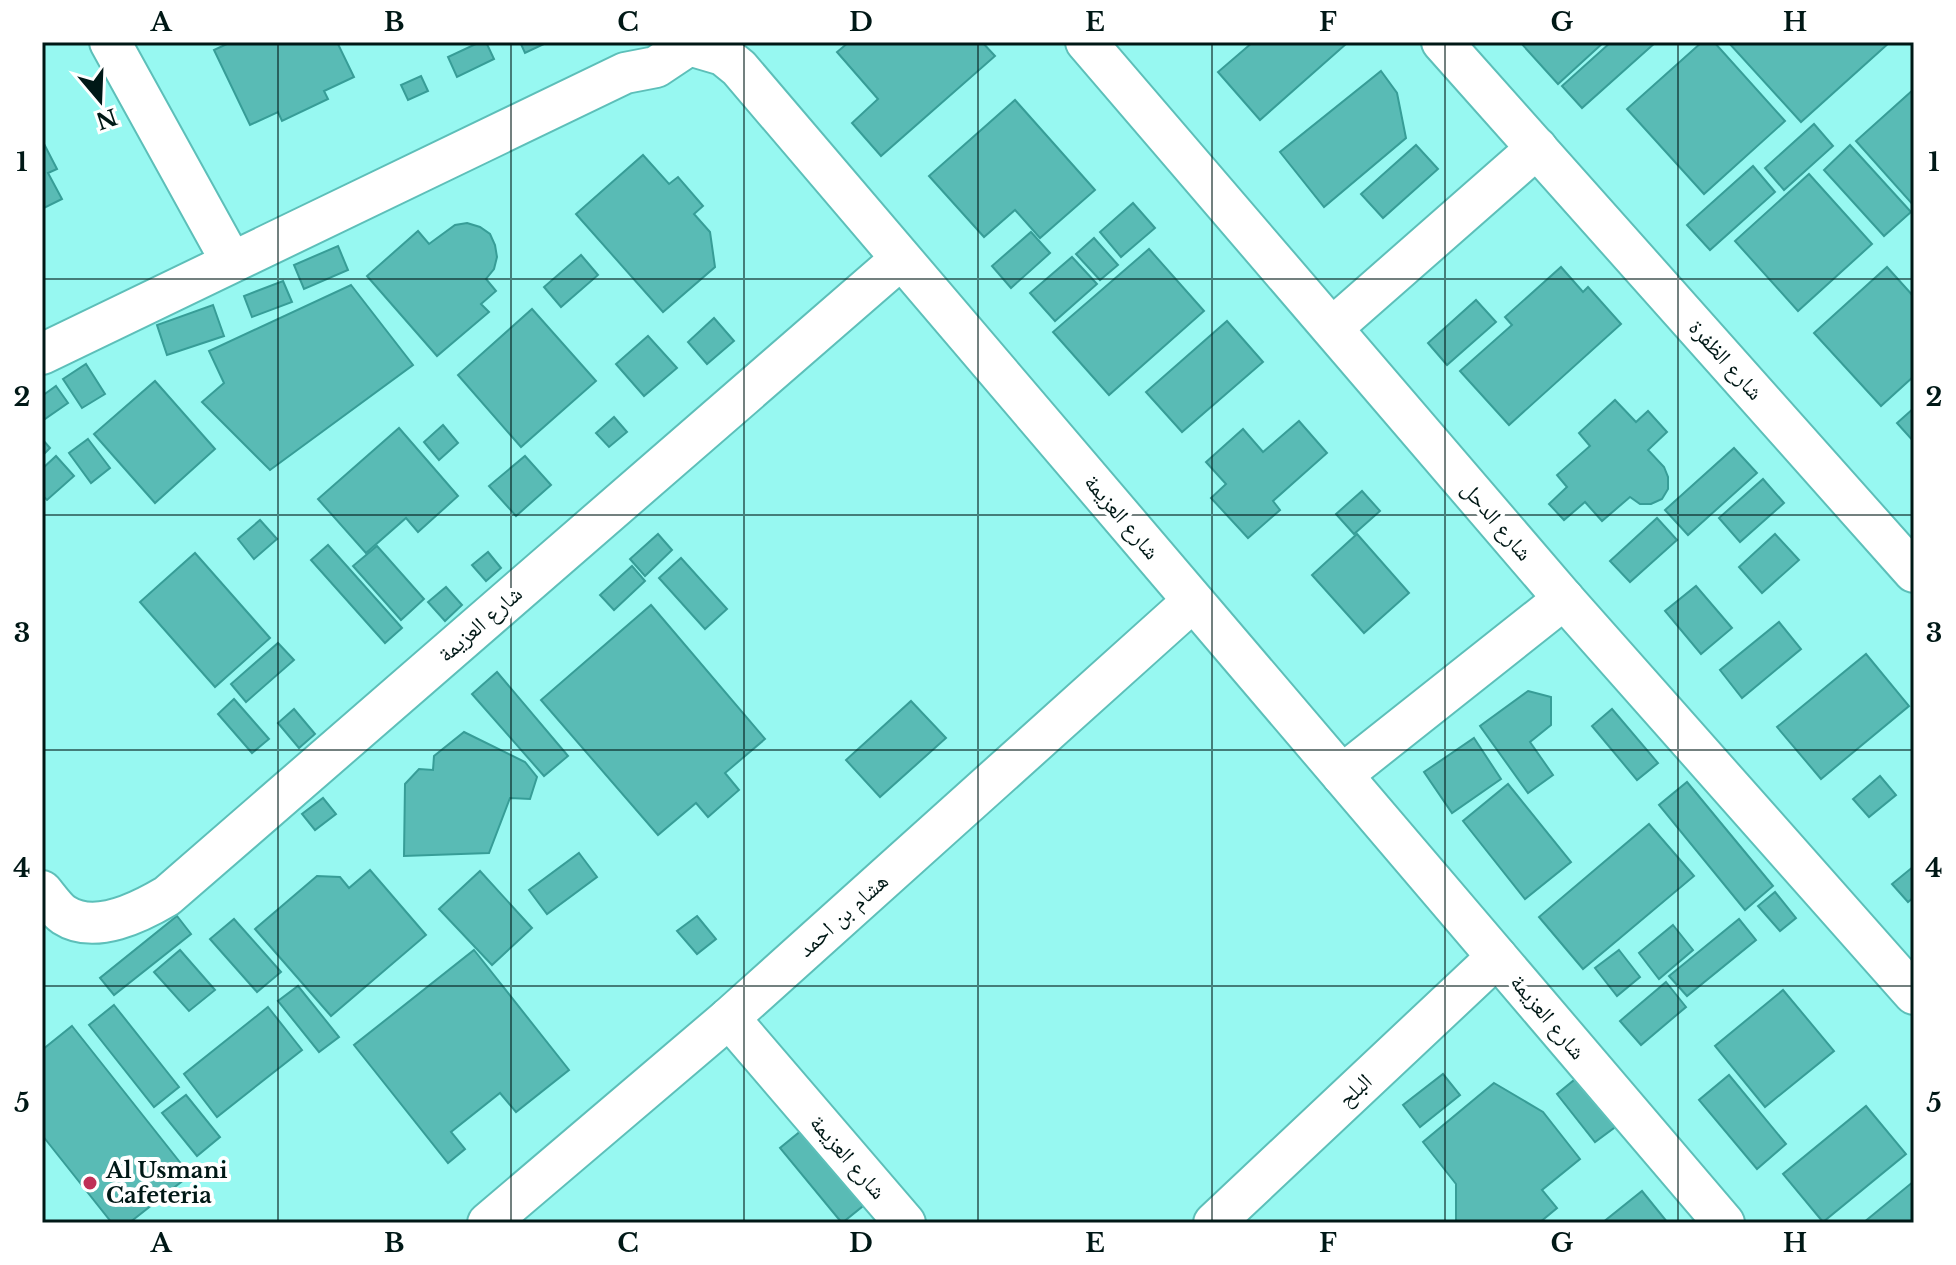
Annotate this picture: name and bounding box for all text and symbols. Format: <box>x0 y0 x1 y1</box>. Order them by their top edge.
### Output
text: A <box>149 6 172 38</box>
text: B <box>384 6 404 38</box>
text: C <box>617 6 639 38</box>
text: D <box>849 6 873 38</box>
text: E <box>1085 6 1105 38</box>
text: F <box>1319 6 1337 38</box>
text: G <box>1551 6 1574 38</box>
text: H <box>1783 6 1807 38</box>
north arrow <box>60 60 140 140</box>
text: N <box>92 102 121 135</box>
text: 1 <box>16 146 28 178</box>
text: 1 <box>1928 146 1940 178</box>
street label: شارع الظفرة <box>1683 314 1769 406</box>
text: 2 <box>14 381 30 413</box>
text: 2 <box>1926 381 1942 413</box>
street label: شارع العزيمة <box>1079 469 1165 565</box>
street label: شارع الدحل <box>1456 476 1538 566</box>
street label: شارع العزيمة <box>432 580 528 668</box>
text: 3 <box>14 617 30 649</box>
text: 3 <box>1926 617 1942 649</box>
text: 4 <box>13 852 31 884</box>
text: 4 <box>1925 852 1943 884</box>
street label: هشام بن احمد <box>792 867 894 963</box>
street label: شارع العزيمة <box>1505 969 1591 1065</box>
street label: البلح <box>1332 1068 1378 1112</box>
text: 5 <box>14 1087 30 1119</box>
text: 5 <box>1926 1087 1942 1119</box>
street label: شارع العزيمة <box>804 1109 892 1205</box>
place label: Al Usmani Cafeteria <box>105 1157 227 1209</box>
marker: Al Usmani Cafeteria <box>81 1174 99 1192</box>
text: A <box>149 1227 172 1259</box>
text: B <box>384 1227 404 1259</box>
text: C <box>617 1227 639 1259</box>
text: D <box>849 1227 873 1259</box>
text: E <box>1085 1227 1105 1259</box>
text: F <box>1319 1227 1337 1259</box>
text: G <box>1551 1227 1574 1259</box>
text: H <box>1783 1227 1807 1259</box>

